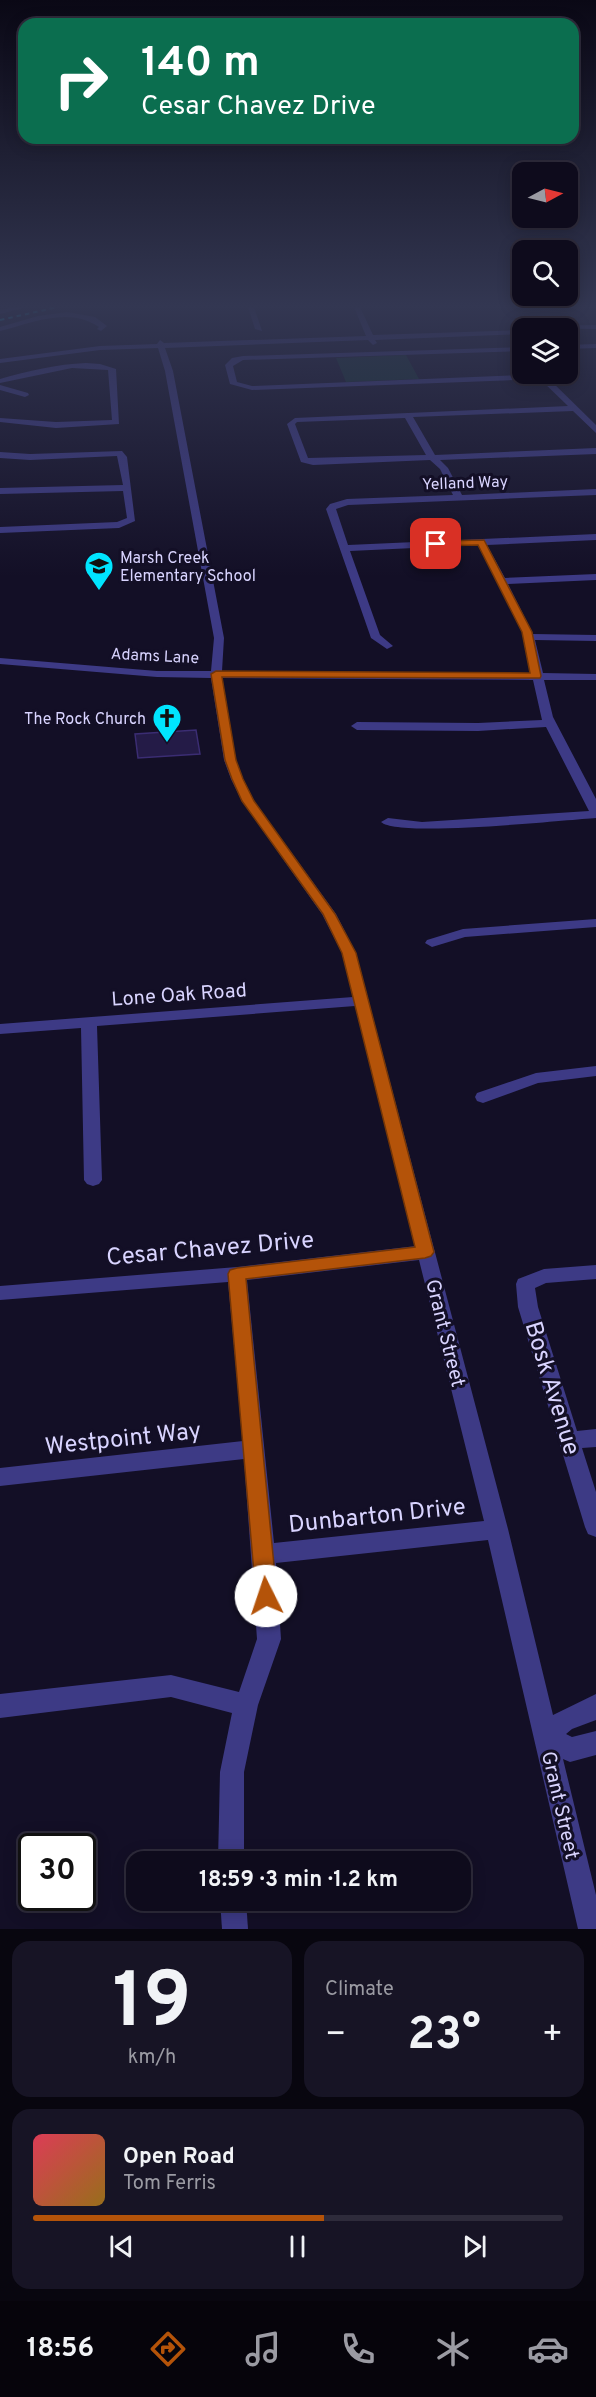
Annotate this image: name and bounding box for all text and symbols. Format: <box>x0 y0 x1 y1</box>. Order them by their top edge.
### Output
text: 140 m <box>141 38 260 91</box>
icon: right <box>42 42 120 120</box>
text: Cesar Chavez Drive <box>141 90 376 124</box>
north arrow <box>512 162 578 228</box>
map controls <box>512 162 578 384</box>
button: search <box>512 240 578 306</box>
button: layers <box>512 318 578 384</box>
street label: Yelland Way <box>422 473 508 495</box>
pin <box>410 518 461 569</box>
icon: arrive <box>419 527 452 560</box>
place label: Marsh Creek Elementary School <box>120 549 256 587</box>
school or university icon: Marsh Creek Elementary School <box>83 550 115 592</box>
street label: Adams Lane <box>110 645 200 669</box>
church icon: The Rock Church <box>151 702 183 744</box>
place label: The Rock Church <box>24 710 146 730</box>
street label: Lone Oak Road <box>111 978 248 1014</box>
street label: Cesar Chavez Drive <box>105 1226 315 1274</box>
street label: Grant Street <box>418 1277 470 1390</box>
street label: Bosk Avenue <box>517 1318 586 1459</box>
street label: Westpoint Way <box>44 1417 203 1463</box>
street label: Dunbarton Drive <box>287 1493 467 1541</box>
position arrow <box>234 1564 298 1628</box>
street label: Grant Street <box>534 1749 584 1862</box>
speed limit sign: 30 <box>18 1833 96 1911</box>
text: 18:59 · 3 min · 1.2 km <box>199 1867 398 1894</box>
text: 19 <box>112 1956 192 2055</box>
text: Climate <box>325 1977 394 2003</box>
text: 23° <box>407 2008 481 2065</box>
text: − <box>325 2015 346 2057</box>
text: + <box>542 2015 563 2057</box>
text: km/h <box>128 2045 176 2071</box>
text: Open Road <box>123 2144 235 2171</box>
text: Tom Ferris <box>123 2171 216 2197</box>
icon: previous <box>105 2230 138 2263</box>
icon: pause <box>281 2230 314 2263</box>
icon: next <box>458 2230 491 2263</box>
icon: directions <box>147 2328 189 2370</box>
icon: music <box>242 2328 284 2370</box>
icon: phone <box>337 2328 379 2370</box>
icon: climate <box>432 2328 474 2370</box>
icon: car <box>527 2328 569 2370</box>
text: 18:56 <box>27 2332 94 2366</box>

